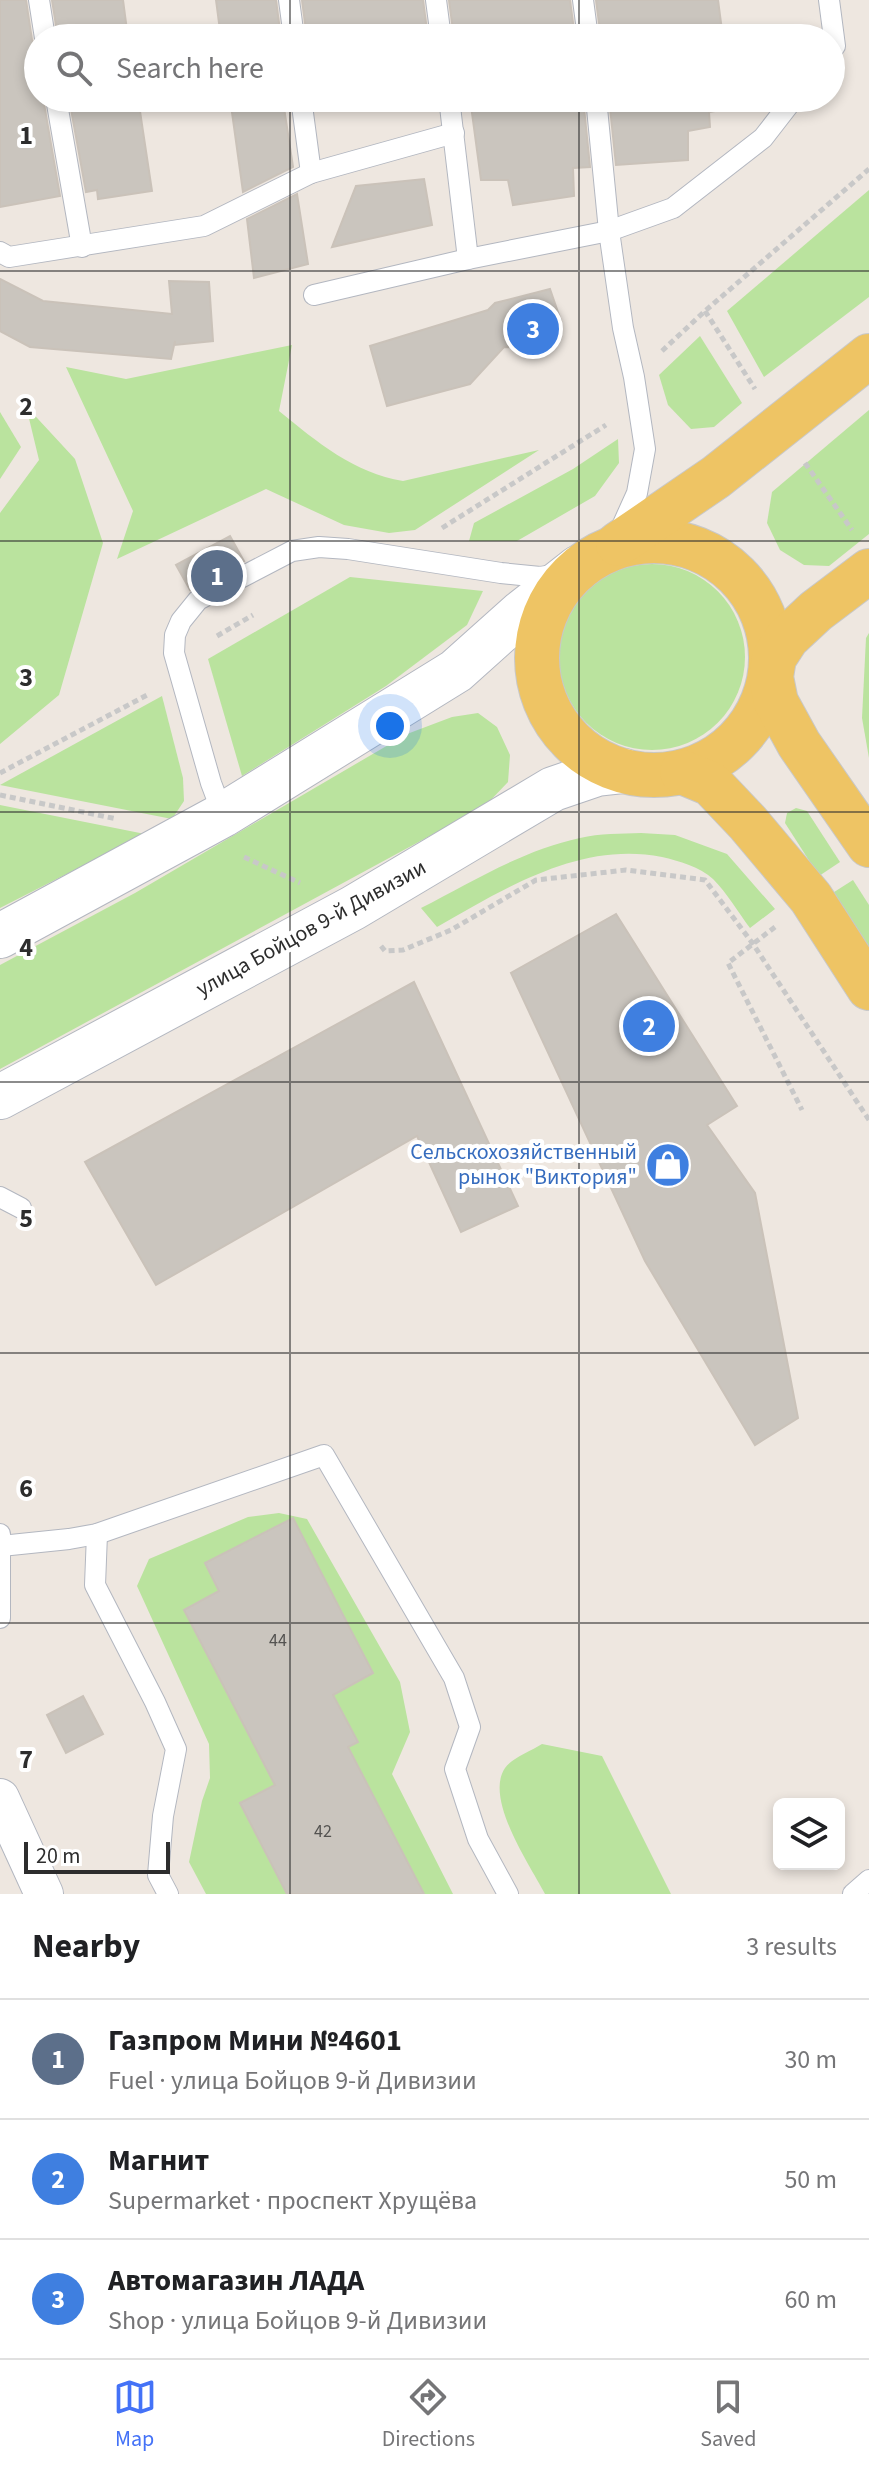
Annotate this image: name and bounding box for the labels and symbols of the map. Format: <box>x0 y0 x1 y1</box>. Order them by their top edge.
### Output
text: 1 <box>19 117 33 154</box>
pin: 3 <box>507 299 559 359</box>
text: 2 <box>19 388 33 425</box>
pin: 1 <box>191 546 243 606</box>
text: 3 <box>19 659 33 696</box>
your location <box>370 706 410 746</box>
street label: улица Бойцов 9-й Дивизии <box>190 851 432 1005</box>
text: 4 <box>19 929 33 966</box>
pin: 2 <box>623 996 675 1056</box>
place label: Сельскохозяйственный рынок "Виктория" <box>410 1136 637 1193</box>
shop icon: Сельскохозяйственный рынок "Виктория" <box>644 1141 692 1189</box>
text: 5 <box>19 1200 33 1237</box>
text: 6 <box>19 1470 33 1507</box>
house number: 44 <box>269 1628 287 1653</box>
text: 7 <box>19 1741 33 1778</box>
house number: 42 <box>314 1819 332 1844</box>
scale bar <box>24 1838 170 1874</box>

